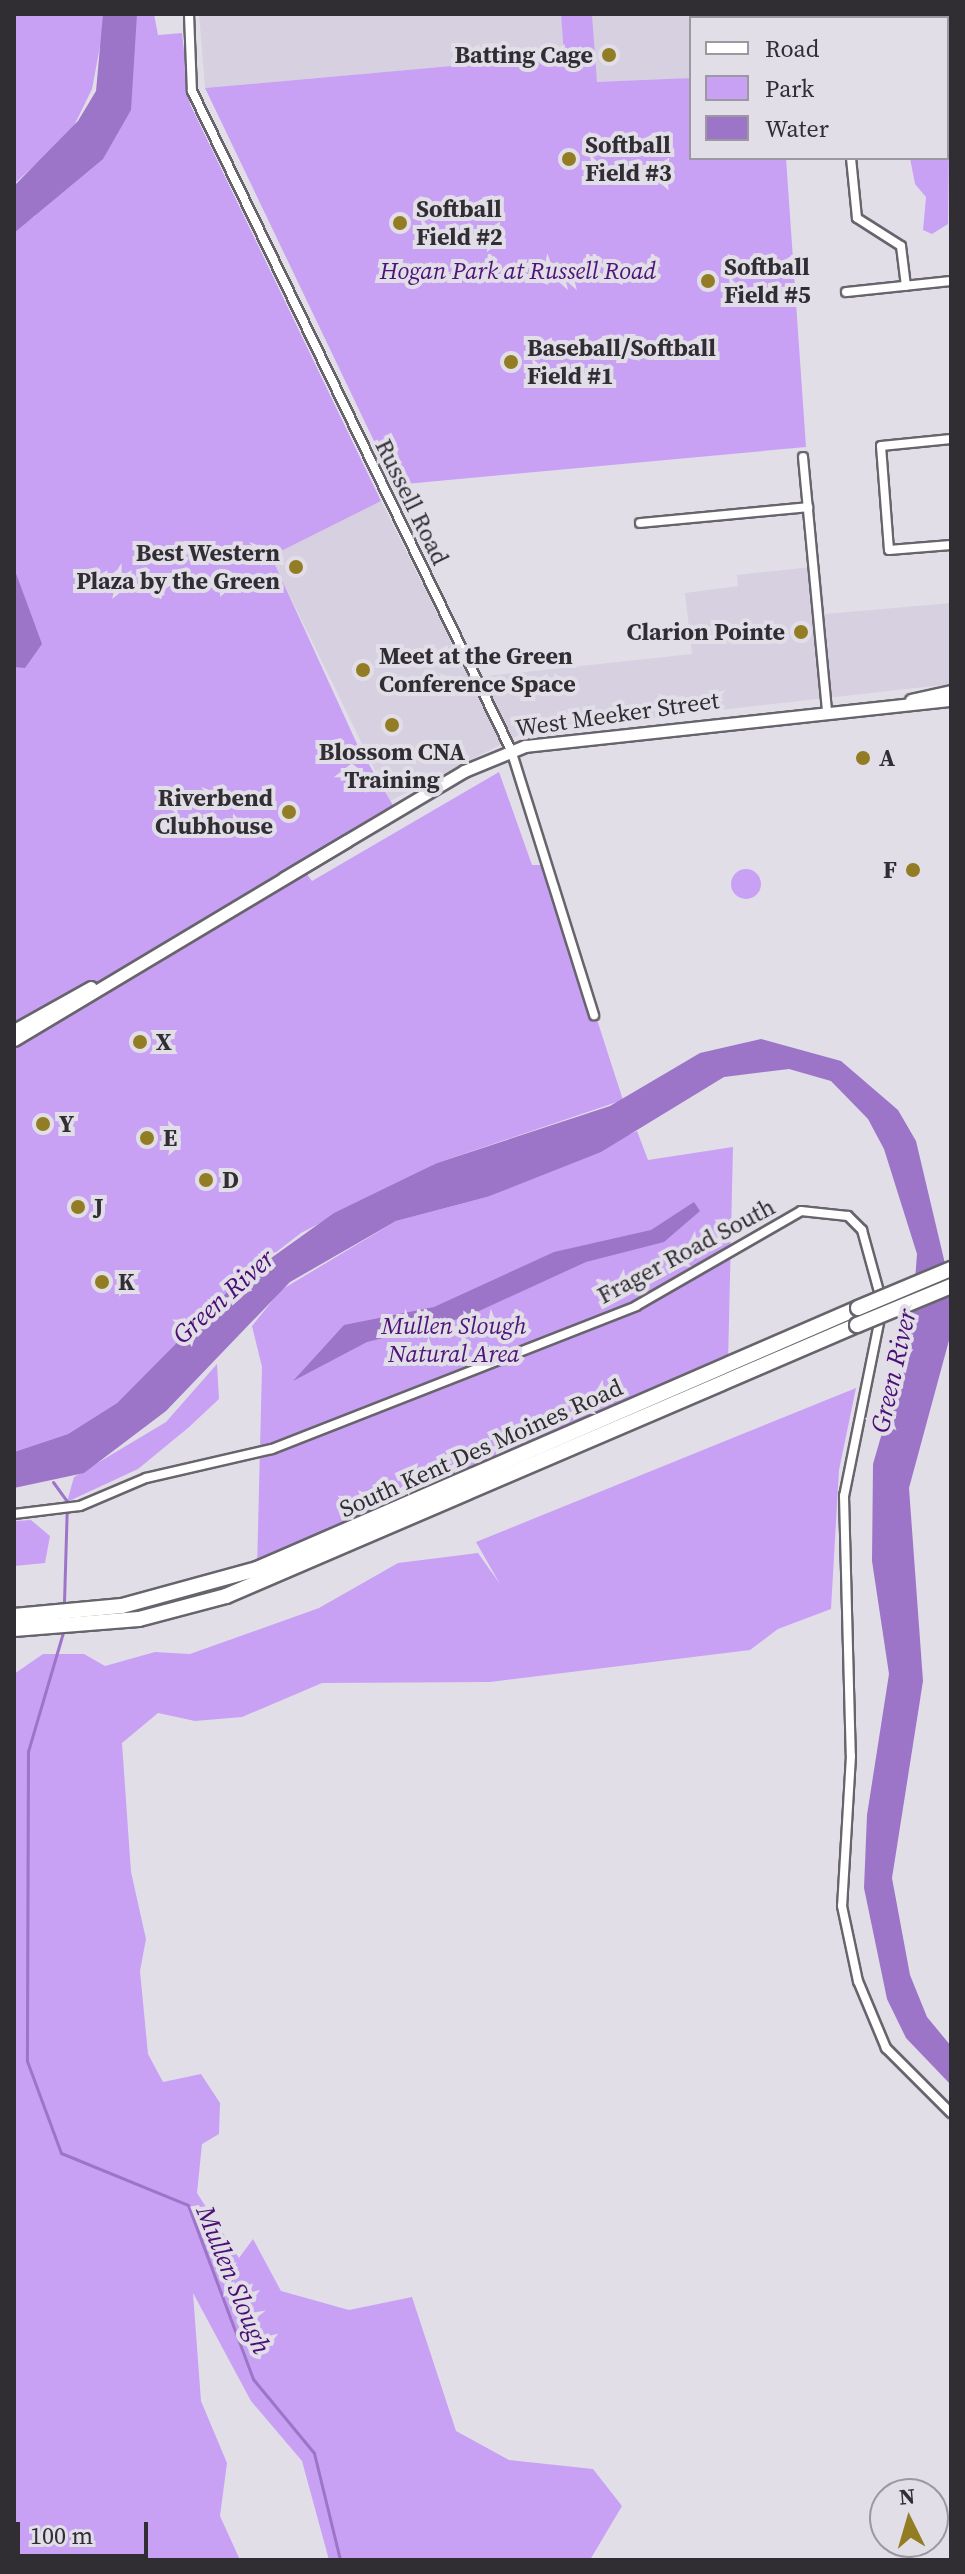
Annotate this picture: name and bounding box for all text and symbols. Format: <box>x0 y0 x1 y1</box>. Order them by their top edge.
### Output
legend <box>689 16 949 160</box>
text: Road <box>765 32 819 65</box>
place label: Batting Cage <box>454 41 593 69</box>
marker: Batting Cage <box>600 46 618 64</box>
text: Park <box>765 72 814 105</box>
text: Water <box>765 112 829 145</box>
place label: Softball Field #3 <box>585 131 672 187</box>
marker: Softball Field #3 <box>560 150 578 168</box>
place label: Softball Field #2 <box>416 195 503 251</box>
marker: Softball Field #2 <box>391 214 409 232</box>
place label: Softball Field #5 <box>724 253 811 309</box>
park label: Hogan Park at Russell Road <box>380 257 656 285</box>
marker: Softball Field #5 <box>699 272 717 290</box>
place label: Baseball/Softball Field #1 <box>527 334 716 390</box>
marker: Baseball/Softball Field #1 <box>502 353 520 371</box>
street label: Russell Road <box>369 434 455 570</box>
place label: Best Western Plaza by the Green <box>76 539 280 595</box>
marker: Best Western Plaza by the Green <box>287 558 305 576</box>
place label: Clarion Pointe <box>627 618 785 646</box>
marker: Clarion Pointe <box>792 623 810 641</box>
place label: Meet at the Green Conference Space <box>379 642 576 698</box>
marker: Meet at the Green Conference Space <box>354 661 372 679</box>
street label: West Meeker Street <box>513 685 721 743</box>
marker: Blossom CNA Training <box>383 716 401 734</box>
place label: Blossom CNA Training <box>319 738 465 794</box>
place label: A <box>879 744 895 772</box>
marker: A <box>854 749 872 767</box>
place label: Riverbend Clubhouse <box>155 784 273 840</box>
marker: Riverbend Clubhouse <box>280 803 298 821</box>
place label: F <box>883 856 897 884</box>
marker: F <box>904 861 922 879</box>
place label: X <box>156 1028 172 1056</box>
marker: X <box>131 1033 149 1051</box>
place label: Y <box>59 1110 74 1138</box>
marker: Y <box>34 1115 52 1133</box>
place label: E <box>163 1124 177 1152</box>
marker: E <box>138 1129 156 1147</box>
place label: D <box>222 1166 239 1194</box>
marker: D <box>197 1171 215 1189</box>
street label: Frager Road South <box>592 1192 780 1310</box>
place label: J <box>94 1193 103 1221</box>
marker: J <box>69 1198 87 1216</box>
water label: Green River <box>167 1243 281 1351</box>
place label: K <box>118 1268 135 1296</box>
marker: K <box>93 1273 111 1291</box>
water label: Green River <box>865 1306 923 1436</box>
park label: Mullen Slough Natural Area <box>381 1312 527 1368</box>
street label: South Kent Des Moines Road <box>335 1372 627 1524</box>
water label: Mullen Slough <box>189 2201 277 2359</box>
north arrow <box>869 2478 949 2558</box>
text: N <box>898 2480 916 2512</box>
scale bar <box>20 2506 152 2556</box>
text: 100 m <box>30 2519 93 2552</box>

